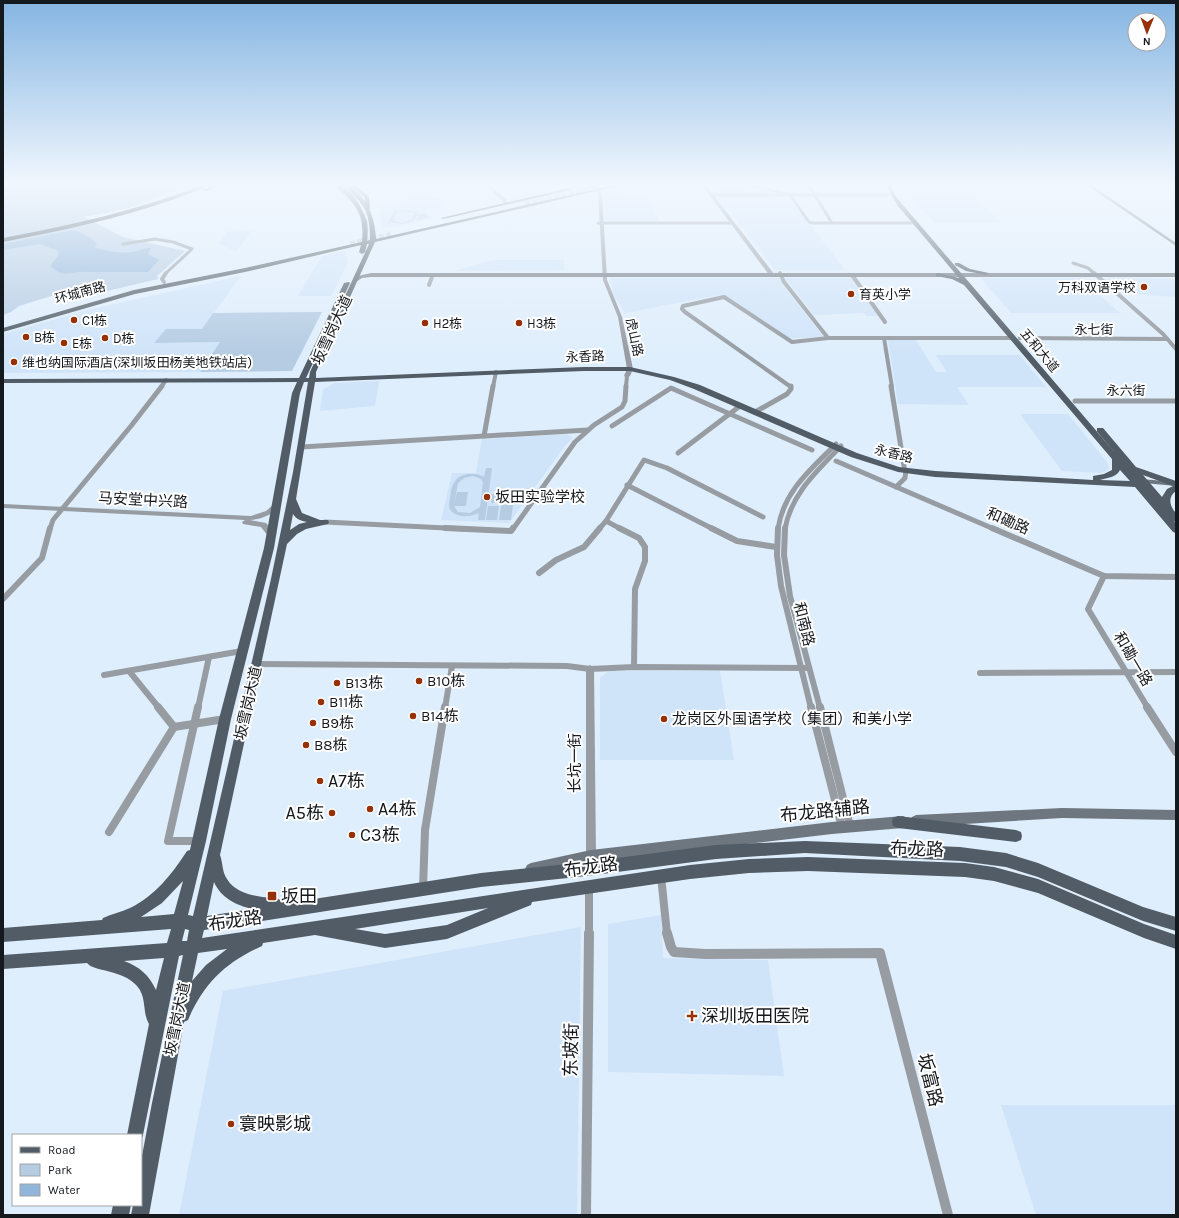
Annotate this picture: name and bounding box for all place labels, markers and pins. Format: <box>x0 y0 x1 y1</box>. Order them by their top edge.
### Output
place label: 万科双语学校 <box>1058 280 1136 295</box>
marker: 万科双语学校 <box>1139 282 1149 292</box>
place label: 育英小学 <box>859 287 911 302</box>
marker: 育英小学 <box>846 289 856 299</box>
place label: C1栋 <box>82 313 107 328</box>
marker: C1栋 <box>69 315 79 325</box>
place label: H2栋 <box>433 316 462 331</box>
place label: H3栋 <box>527 316 556 331</box>
marker: H2栋 <box>420 318 430 328</box>
marker: H3栋 <box>514 318 524 328</box>
place label: B栋 <box>34 330 55 345</box>
place label: D栋 <box>113 331 135 346</box>
marker: B栋 <box>21 332 31 342</box>
marker: D栋 <box>100 333 110 343</box>
place label: E栋 <box>72 336 92 351</box>
marker: E栋 <box>59 338 69 348</box>
place label: 维也纳国际酒店(深圳坂田杨美地铁站店) <box>22 355 252 370</box>
marker: 维也纳国际酒店(深圳坂田杨美地铁站店) <box>9 357 19 367</box>
place label: 坂田实验学校 <box>495 488 585 506</box>
marker: 坂田实验学校 <box>482 492 492 502</box>
place label: B10栋 <box>427 672 465 690</box>
place label: B13栋 <box>345 674 383 692</box>
marker: B10栋 <box>414 676 424 686</box>
marker: B13栋 <box>332 678 342 688</box>
place label: B11栋 <box>329 693 363 711</box>
marker: B11栋 <box>316 697 326 707</box>
place label: B14栋 <box>421 707 459 725</box>
place label: 龙岗区外国语学校（集团）和美小学 <box>672 710 912 728</box>
marker: B14栋 <box>408 711 418 721</box>
place label: B9栋 <box>321 714 354 732</box>
marker: 龙岗区外国语学校（集团）和美小学 <box>659 714 669 724</box>
marker: B9栋 <box>308 718 318 728</box>
place label: B8栋 <box>314 736 348 754</box>
marker: B8栋 <box>301 740 311 750</box>
place label: A7栋 <box>328 770 365 792</box>
marker: A7栋 <box>315 776 325 786</box>
place label: A4栋 <box>378 798 416 820</box>
place label: A5栋 <box>285 802 324 824</box>
marker: A4栋 <box>365 804 375 814</box>
marker: A5栋 <box>327 808 337 818</box>
place label: C3栋 <box>360 824 400 846</box>
marker: C3栋 <box>347 830 357 840</box>
place label: 坂田 <box>281 885 317 907</box>
marker: 坂田 <box>266 890 278 902</box>
place label: 深圳坂田医院 <box>701 1005 809 1027</box>
marker: 深圳坂田医院 <box>686 1010 698 1022</box>
place label: 寰映影城 <box>239 1113 311 1135</box>
marker: 寰映影城 <box>226 1119 236 1129</box>

